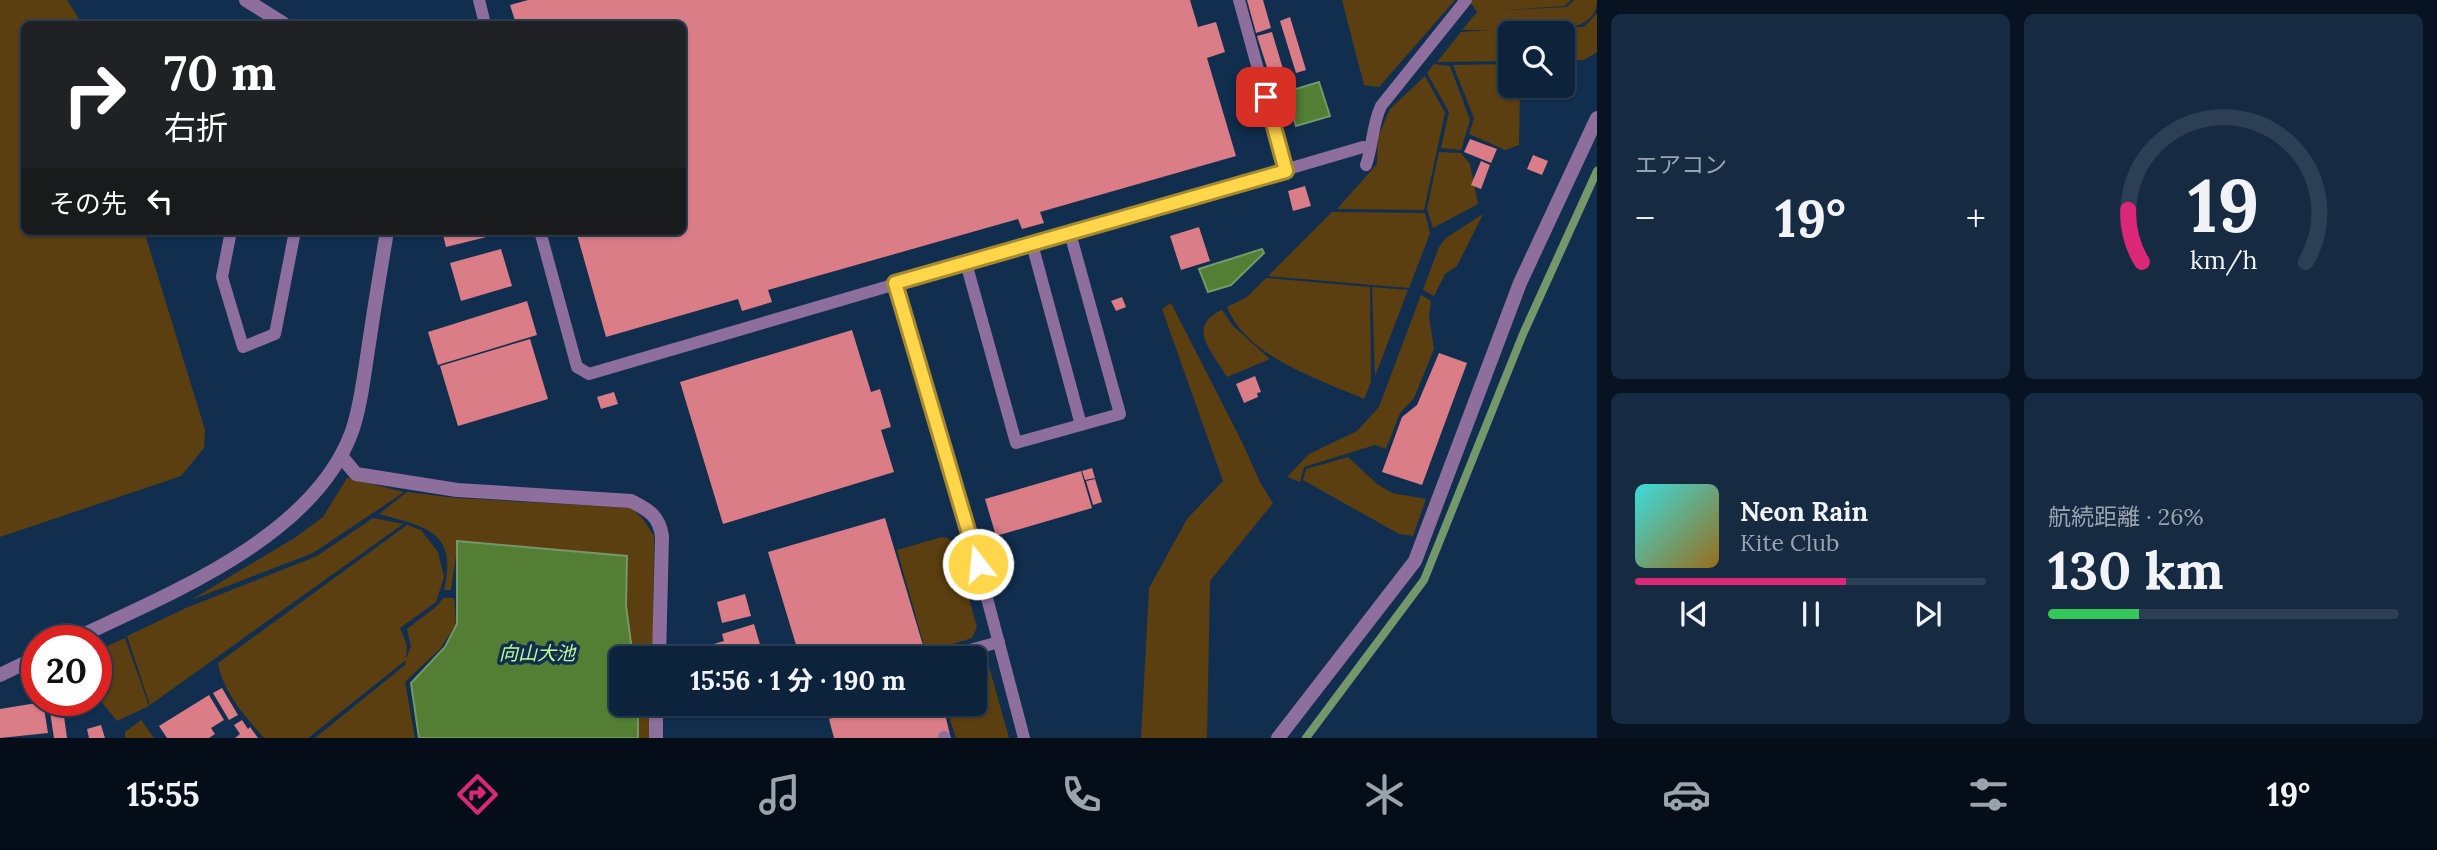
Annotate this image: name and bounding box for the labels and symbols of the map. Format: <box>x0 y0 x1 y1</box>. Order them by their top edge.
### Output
pin <box>1236 67 1296 127</box>
position arrow <box>941 527 1015 601</box>
speed limit sign: 20 <box>21 625 112 716</box>
water label: 向山大池 <box>499 641 577 665</box>

